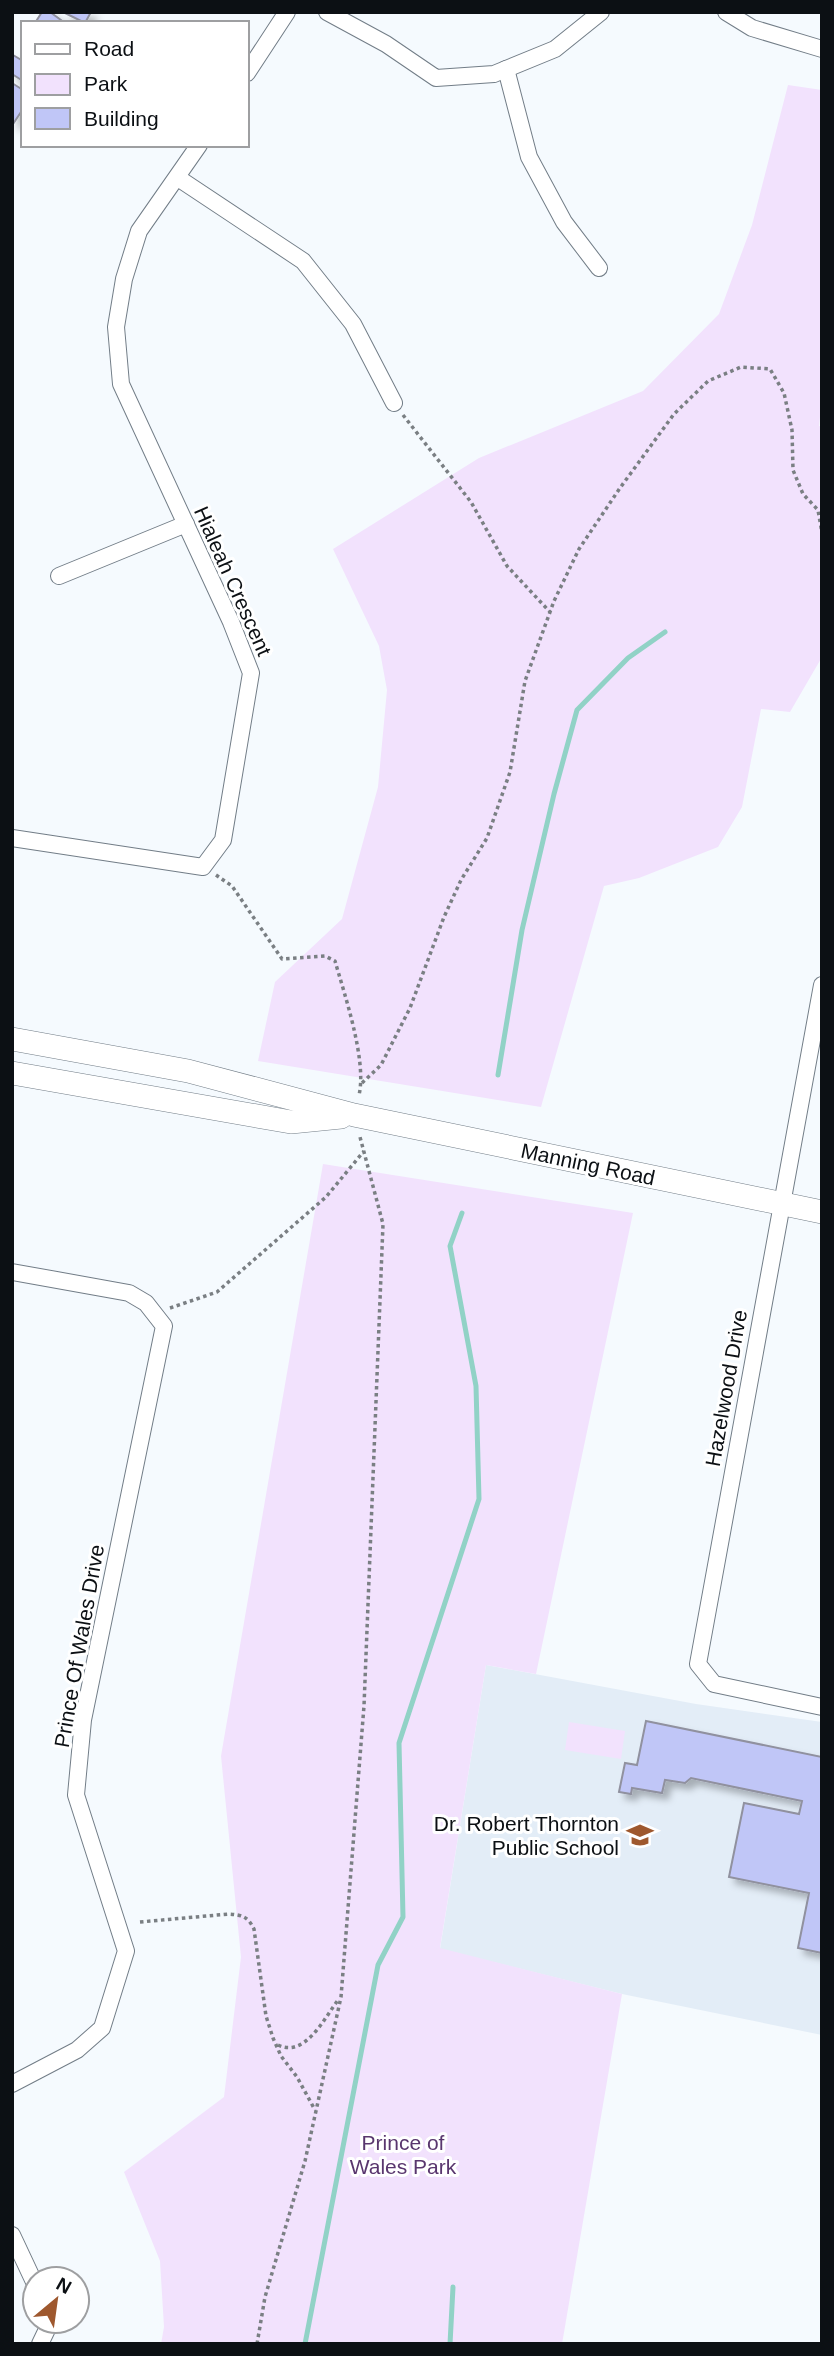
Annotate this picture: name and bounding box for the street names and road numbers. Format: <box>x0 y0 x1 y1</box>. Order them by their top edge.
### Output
street label: Hialeah Crescent <box>190 503 276 659</box>
street label: Manning Road <box>519 1139 657 1189</box>
street label: Hazelwood Drive <box>701 1308 751 1468</box>
street label: Prince Of Wales Drive <box>50 1543 108 1749</box>

